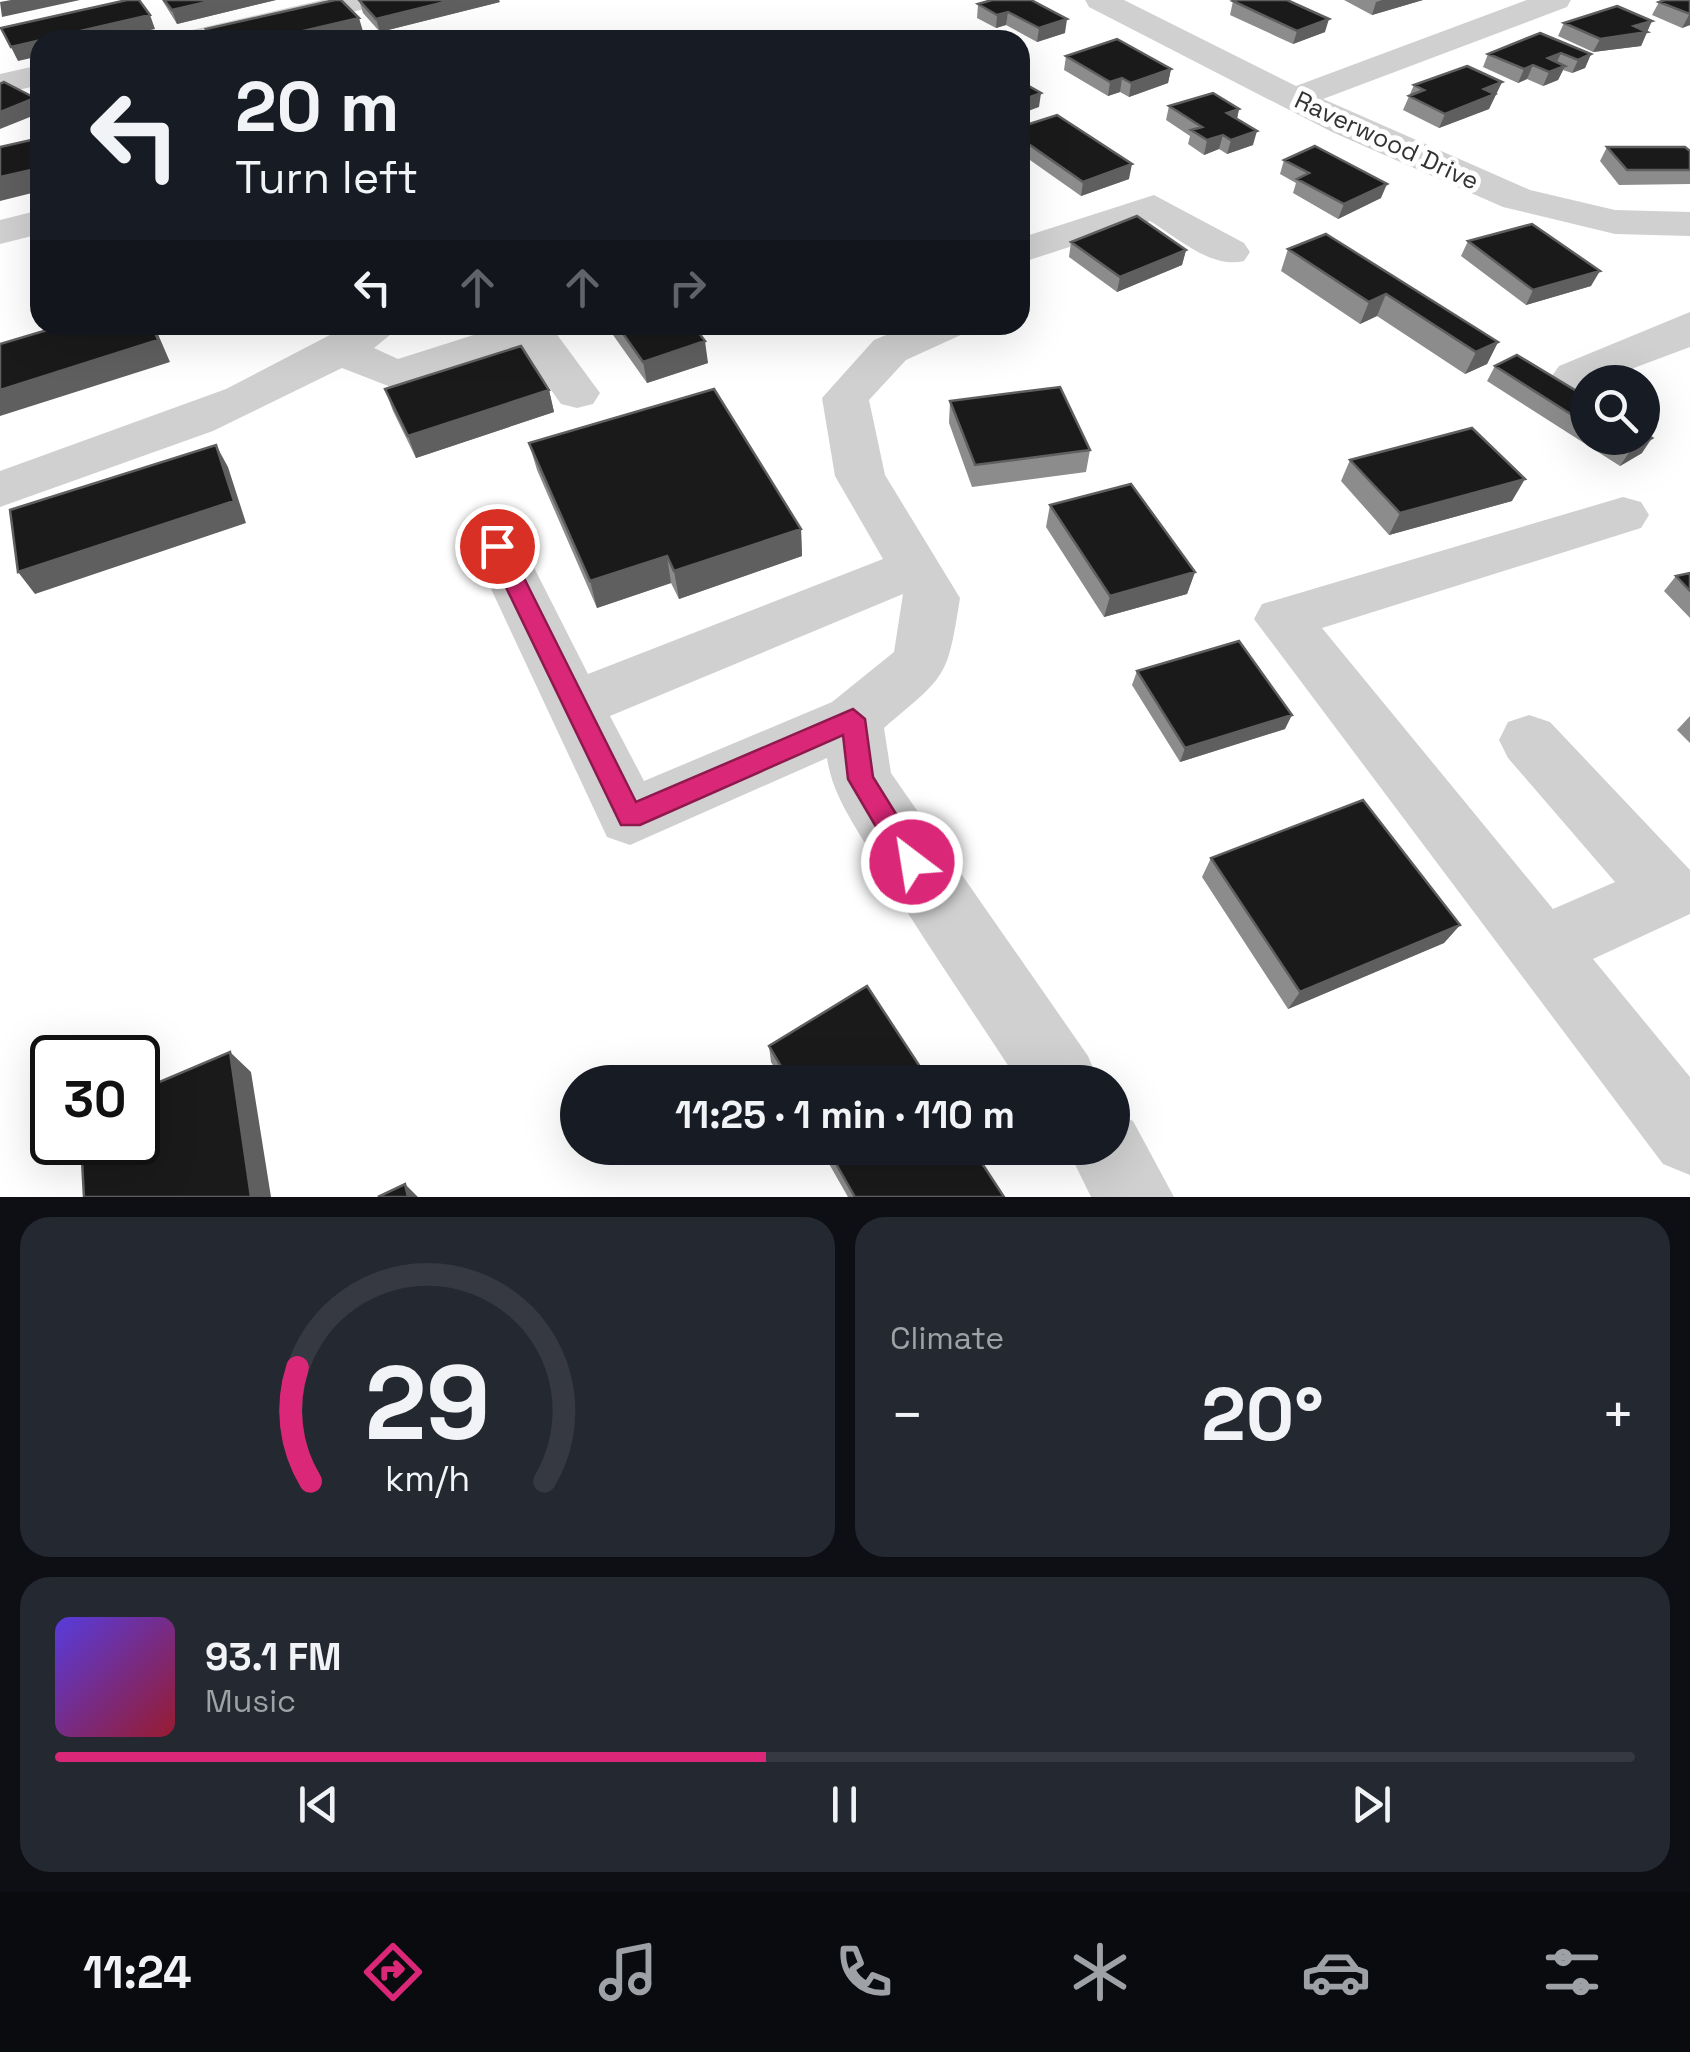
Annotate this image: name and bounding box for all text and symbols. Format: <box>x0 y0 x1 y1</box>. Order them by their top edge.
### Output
text: 20 m <box>235 62 400 151</box>
icon: left <box>70 70 200 200</box>
street label: Raverwood Drive <box>1290 83 1484 197</box>
text: Turn left <box>235 149 418 206</box>
icon: left <box>345 260 400 315</box>
icon: ahead <box>450 260 505 315</box>
icon: ahead <box>555 260 610 315</box>
icon: right <box>660 260 715 315</box>
map controls <box>1570 365 1660 455</box>
button: search <box>1570 365 1660 455</box>
pin <box>455 504 540 589</box>
icon: arrive <box>470 519 525 574</box>
position arrow <box>860 810 964 914</box>
speed limit sign: 30 <box>30 1035 160 1165</box>
text: 11:25 · 1 min · 110 m <box>675 1091 1015 1139</box>
text: Climate <box>890 1318 1004 1358</box>
text: 29 <box>365 1337 490 1469</box>
text: 20° <box>1201 1366 1324 1462</box>
text: − <box>890 1380 924 1450</box>
text: + <box>1601 1380 1635 1450</box>
text: km/h <box>385 1456 470 1501</box>
text: 93.1 FM <box>205 1633 342 1681</box>
text: Music <box>205 1681 296 1721</box>
icon: previous <box>291 1777 346 1832</box>
icon: pause <box>817 1777 872 1832</box>
icon: next <box>1344 1777 1399 1832</box>
icon: directions <box>358 1937 428 2007</box>
icon: music <box>593 1937 663 2007</box>
icon: phone <box>829 1937 899 2007</box>
icon: climate <box>1065 1937 1135 2007</box>
icon: car <box>1301 1937 1371 2007</box>
icon: filters <box>1537 1937 1607 2007</box>
text: 11:24 <box>83 1944 192 2001</box>

